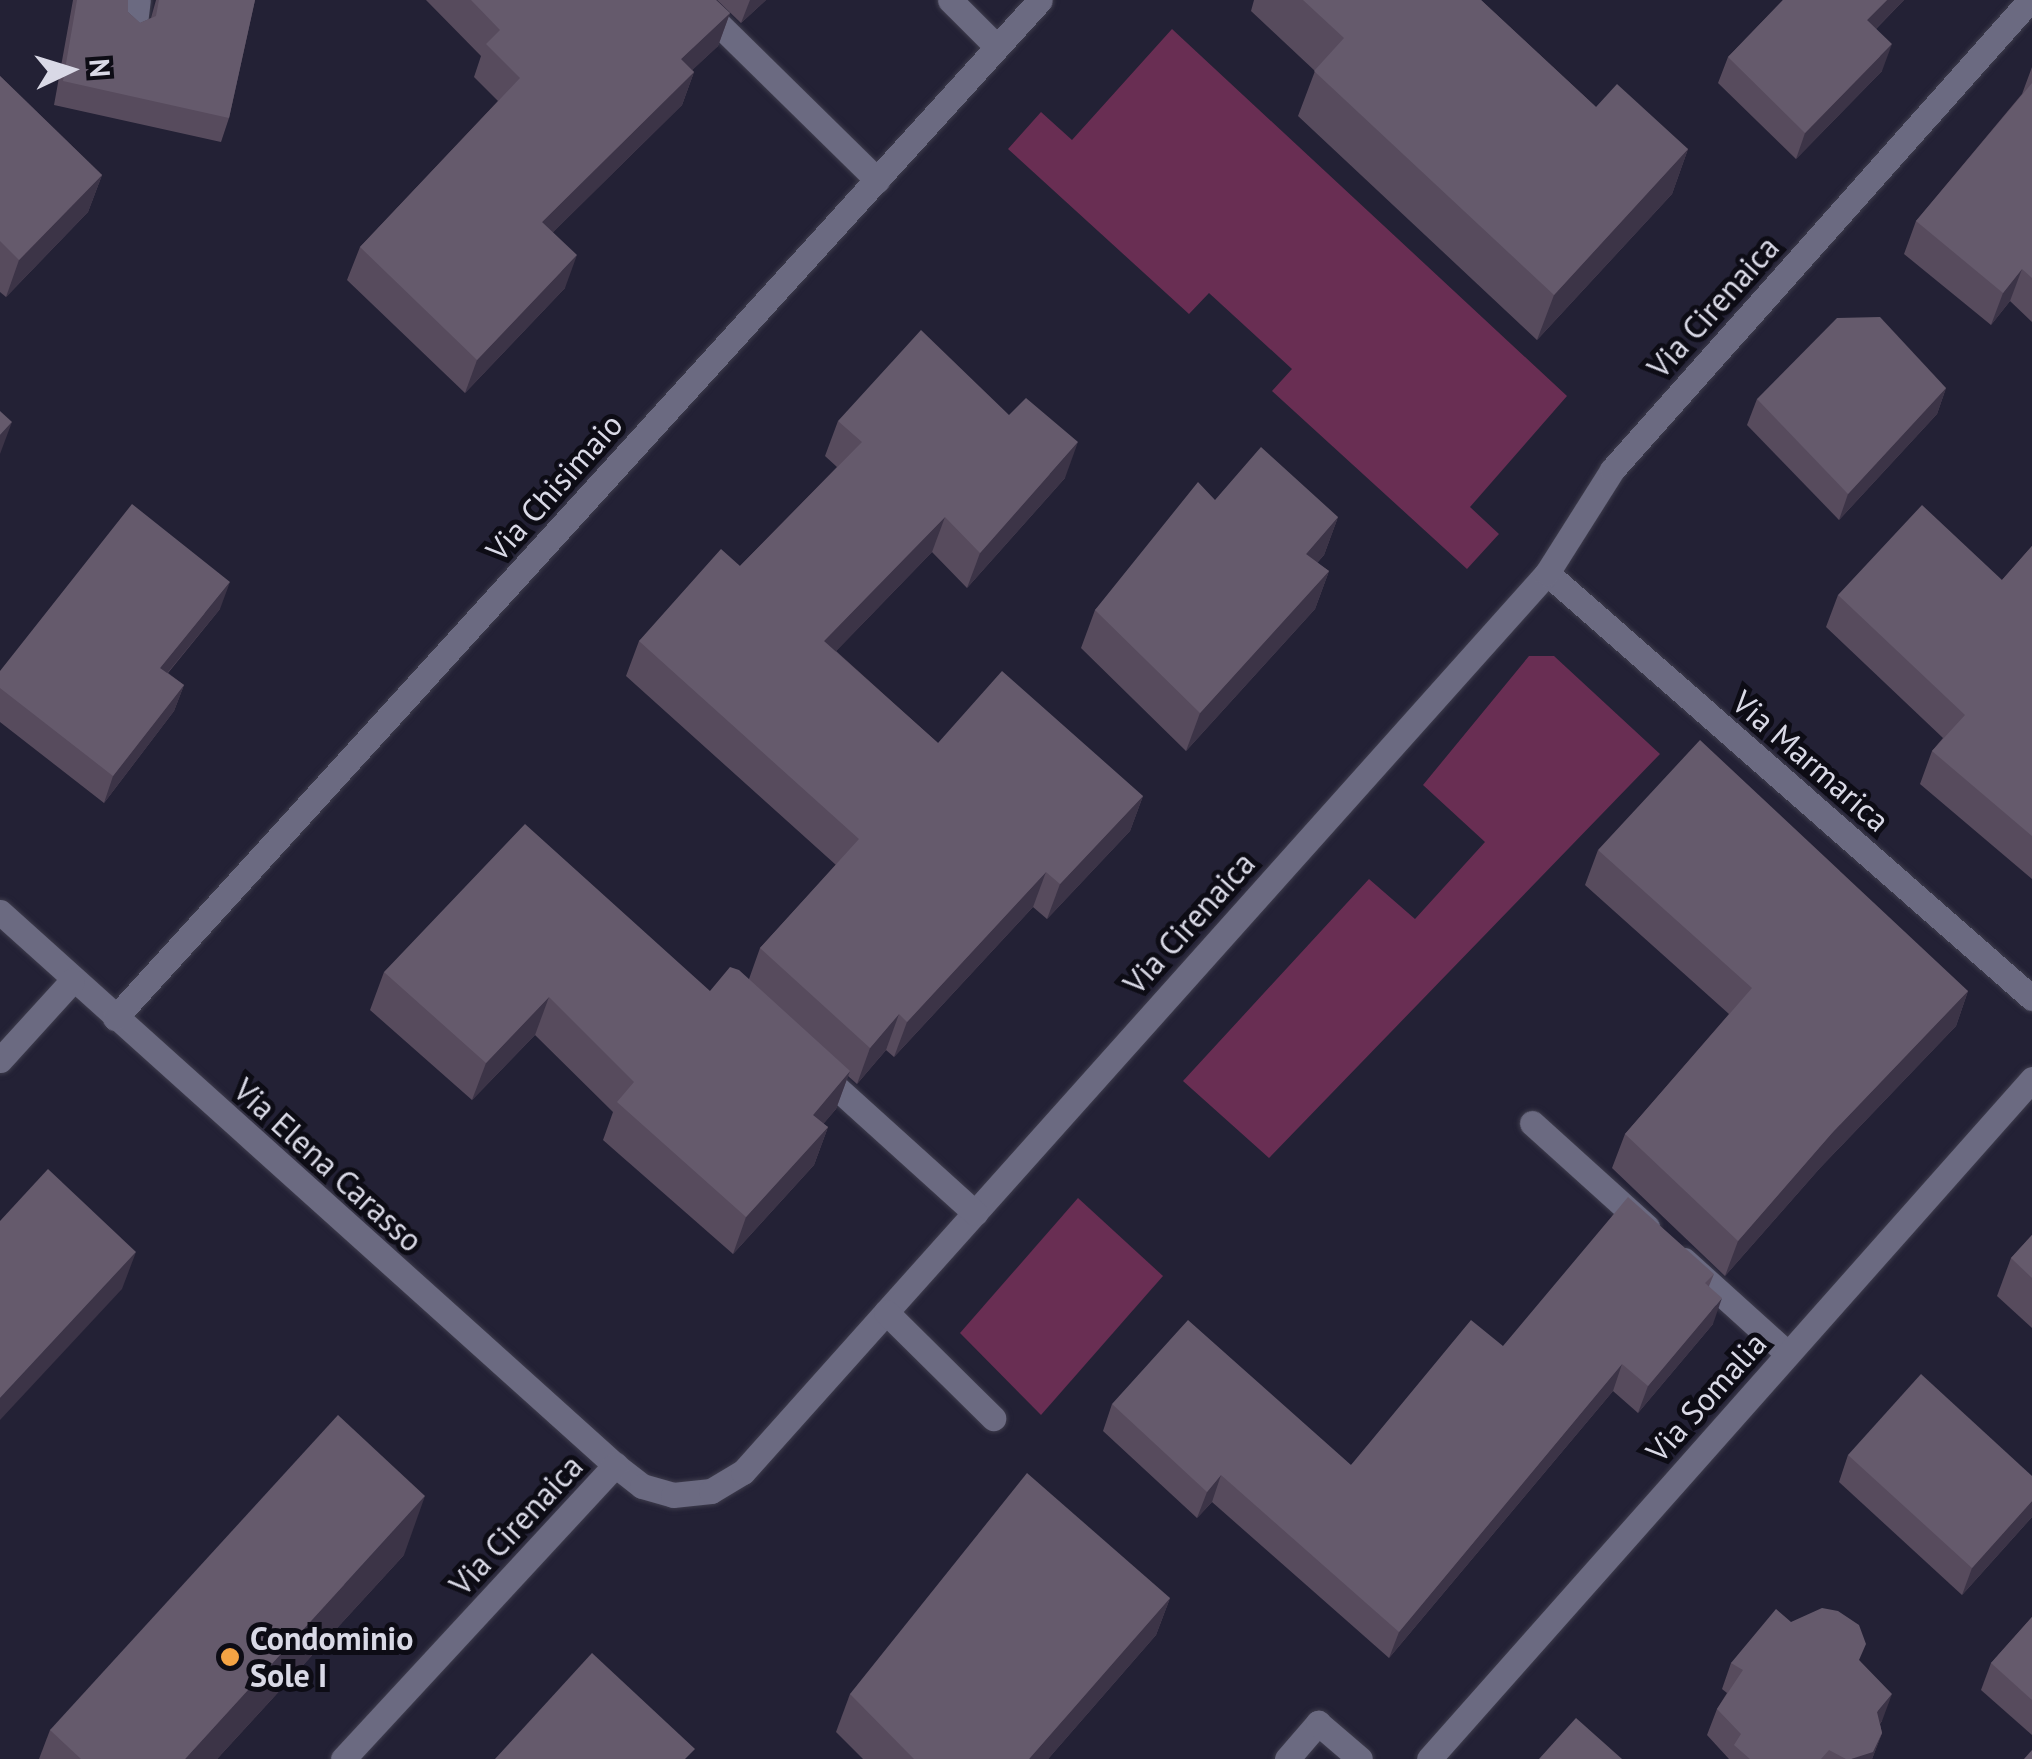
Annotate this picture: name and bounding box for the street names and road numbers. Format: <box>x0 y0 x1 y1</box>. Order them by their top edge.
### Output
street label: Via Cirenaica <box>1639 228 1787 386</box>
street label: Via Chisimaio <box>478 405 630 569</box>
street label: Via Marmarica <box>1725 683 1897 839</box>
street label: Via Cirenaica <box>1115 844 1263 1002</box>
street label: Via Elena Carasso <box>226 1070 430 1260</box>
street label: Via Somalia <box>1638 1324 1774 1470</box>
street label: Via Cirenaica <box>441 1447 591 1603</box>

